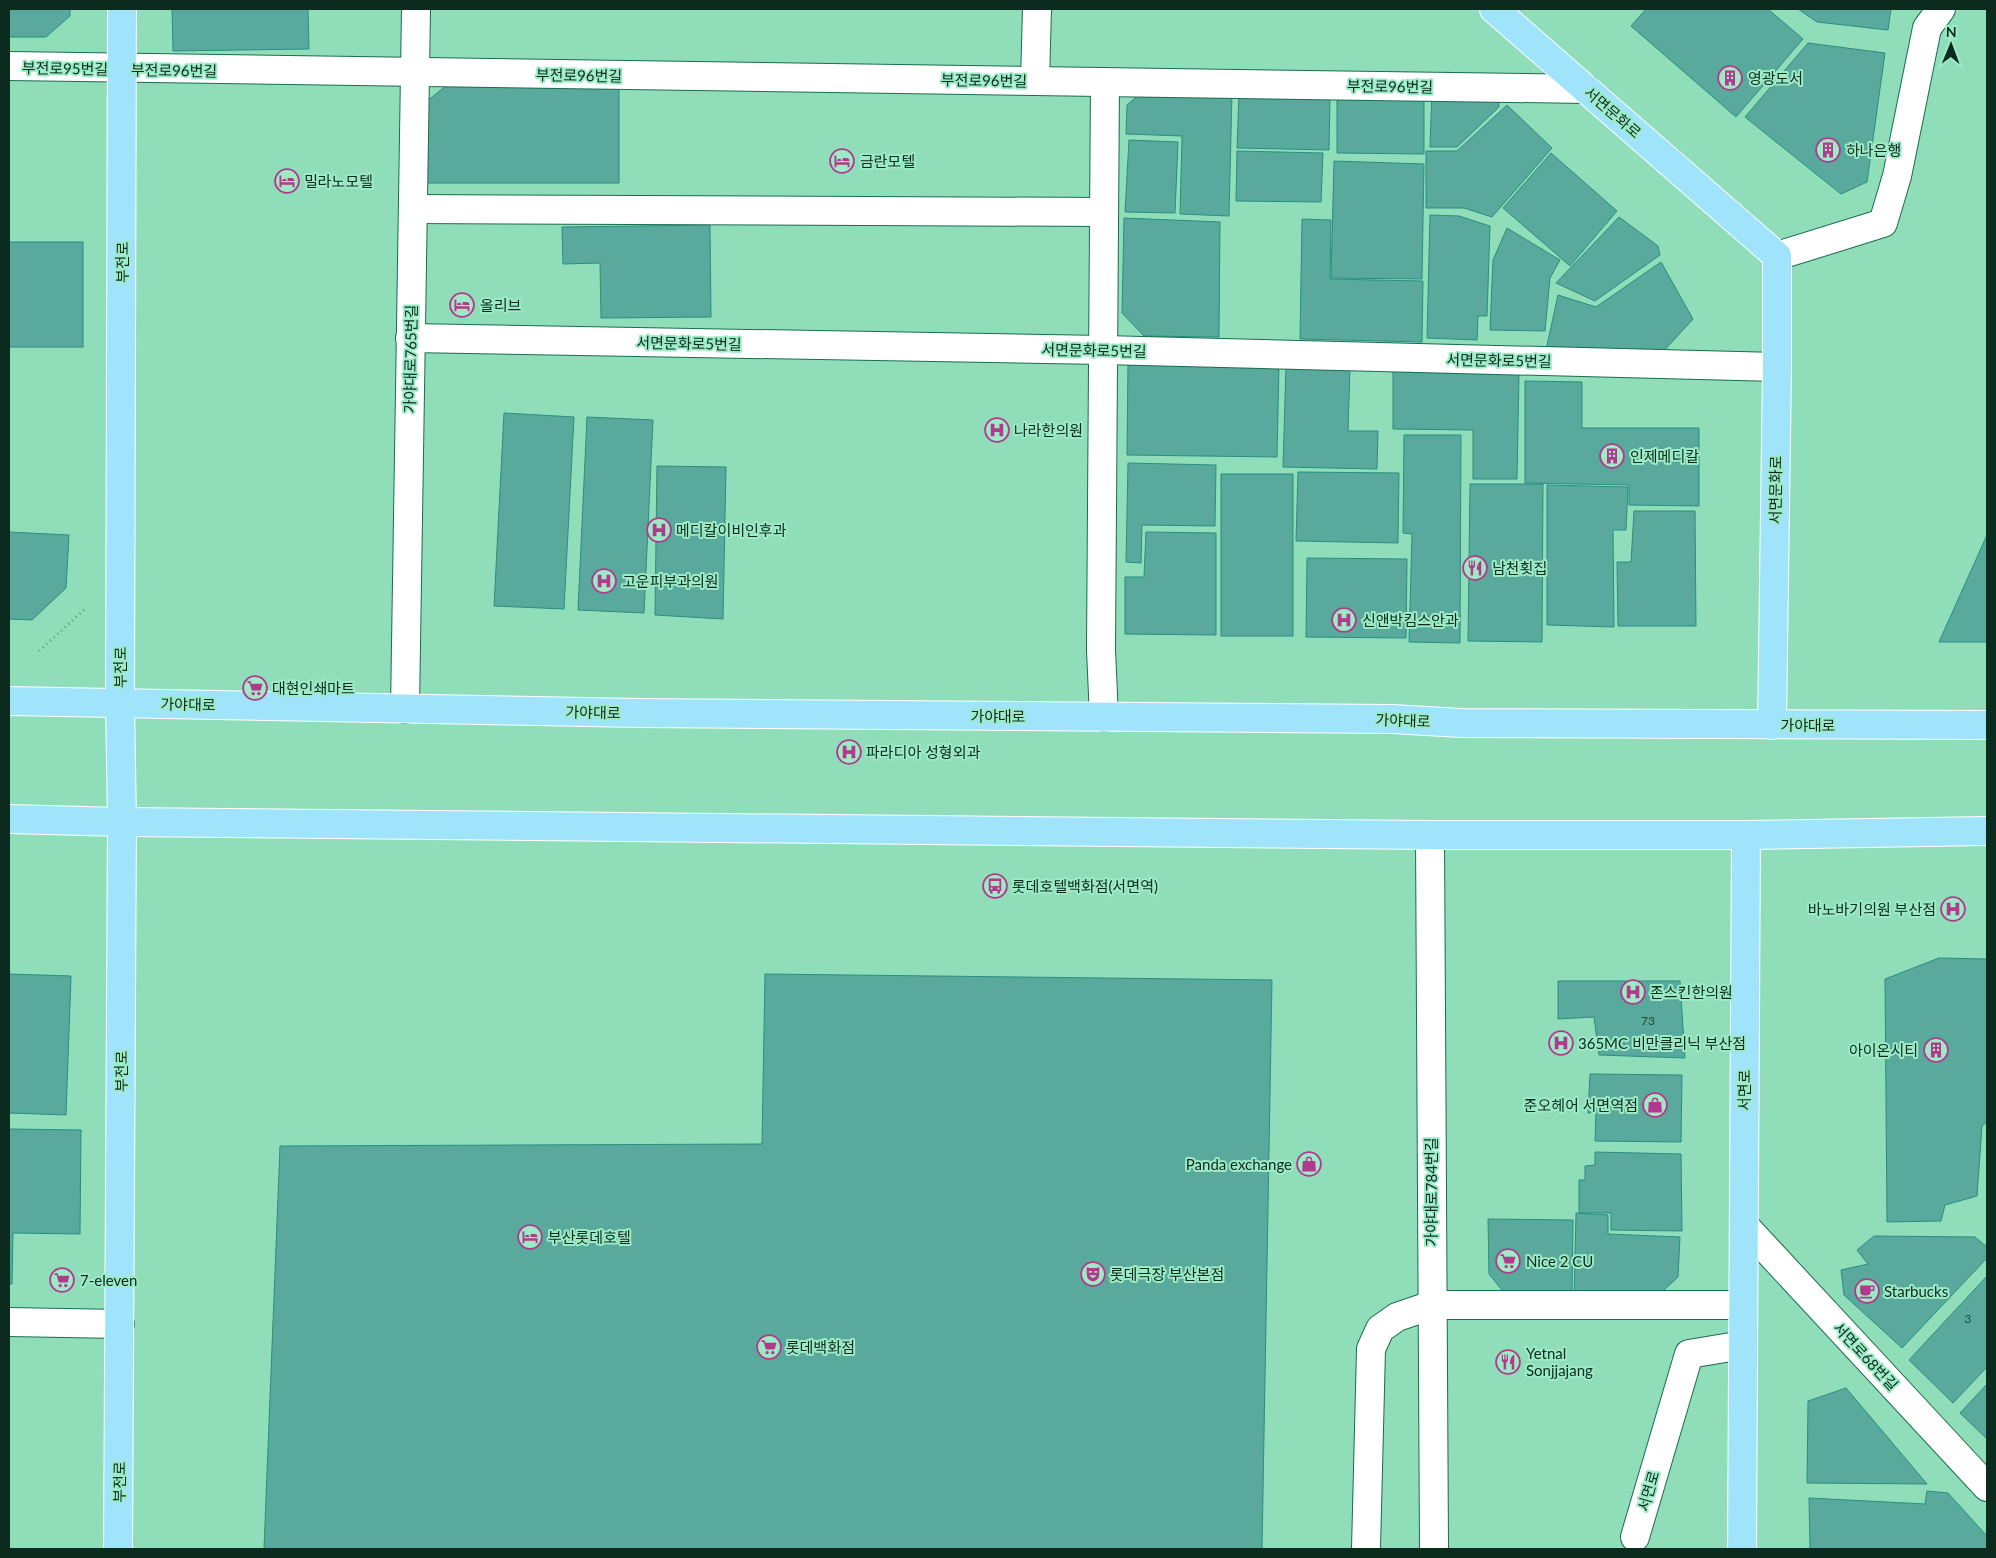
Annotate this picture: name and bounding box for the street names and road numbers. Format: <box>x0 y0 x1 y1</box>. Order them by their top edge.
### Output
street label: 부전로95번길 <box>22 58 108 78</box>
street label: 부전로96번길 <box>131 60 217 80</box>
street label: 부전로96번길 <box>536 65 622 85</box>
street label: 부전로96번길 <box>941 70 1027 90</box>
street label: 부전로96번길 <box>1347 76 1433 96</box>
street label: 서면문화로 <box>1581 83 1645 141</box>
street label: 부전로 <box>113 241 131 283</box>
street label: 가야대로765번길 <box>400 304 420 414</box>
street label: 서면문화로5번길 <box>636 333 742 353</box>
street label: 서면문화로5번길 <box>1041 340 1147 360</box>
street label: 서면문화로5번길 <box>1446 350 1552 370</box>
street label: 서면문화로 <box>1765 455 1785 525</box>
street label: 부전로 <box>111 646 129 688</box>
street label: 가야대로 <box>160 695 216 713</box>
street label: 가야대로 <box>565 703 621 721</box>
street label: 가야대로 <box>970 707 1026 725</box>
street label: 가야대로 <box>1375 710 1431 730</box>
street label: 가야대로 <box>1780 716 1836 734</box>
street label: 부전로 <box>112 1050 130 1092</box>
street label: 서면로 <box>1735 1069 1753 1111</box>
street label: 가야대로784번길 <box>1422 1138 1440 1246</box>
street label: 서면로68번길 <box>1830 1318 1902 1394</box>
street label: 부전로 <box>110 1461 128 1503</box>
street label: 서면로 <box>1634 1469 1662 1513</box>

